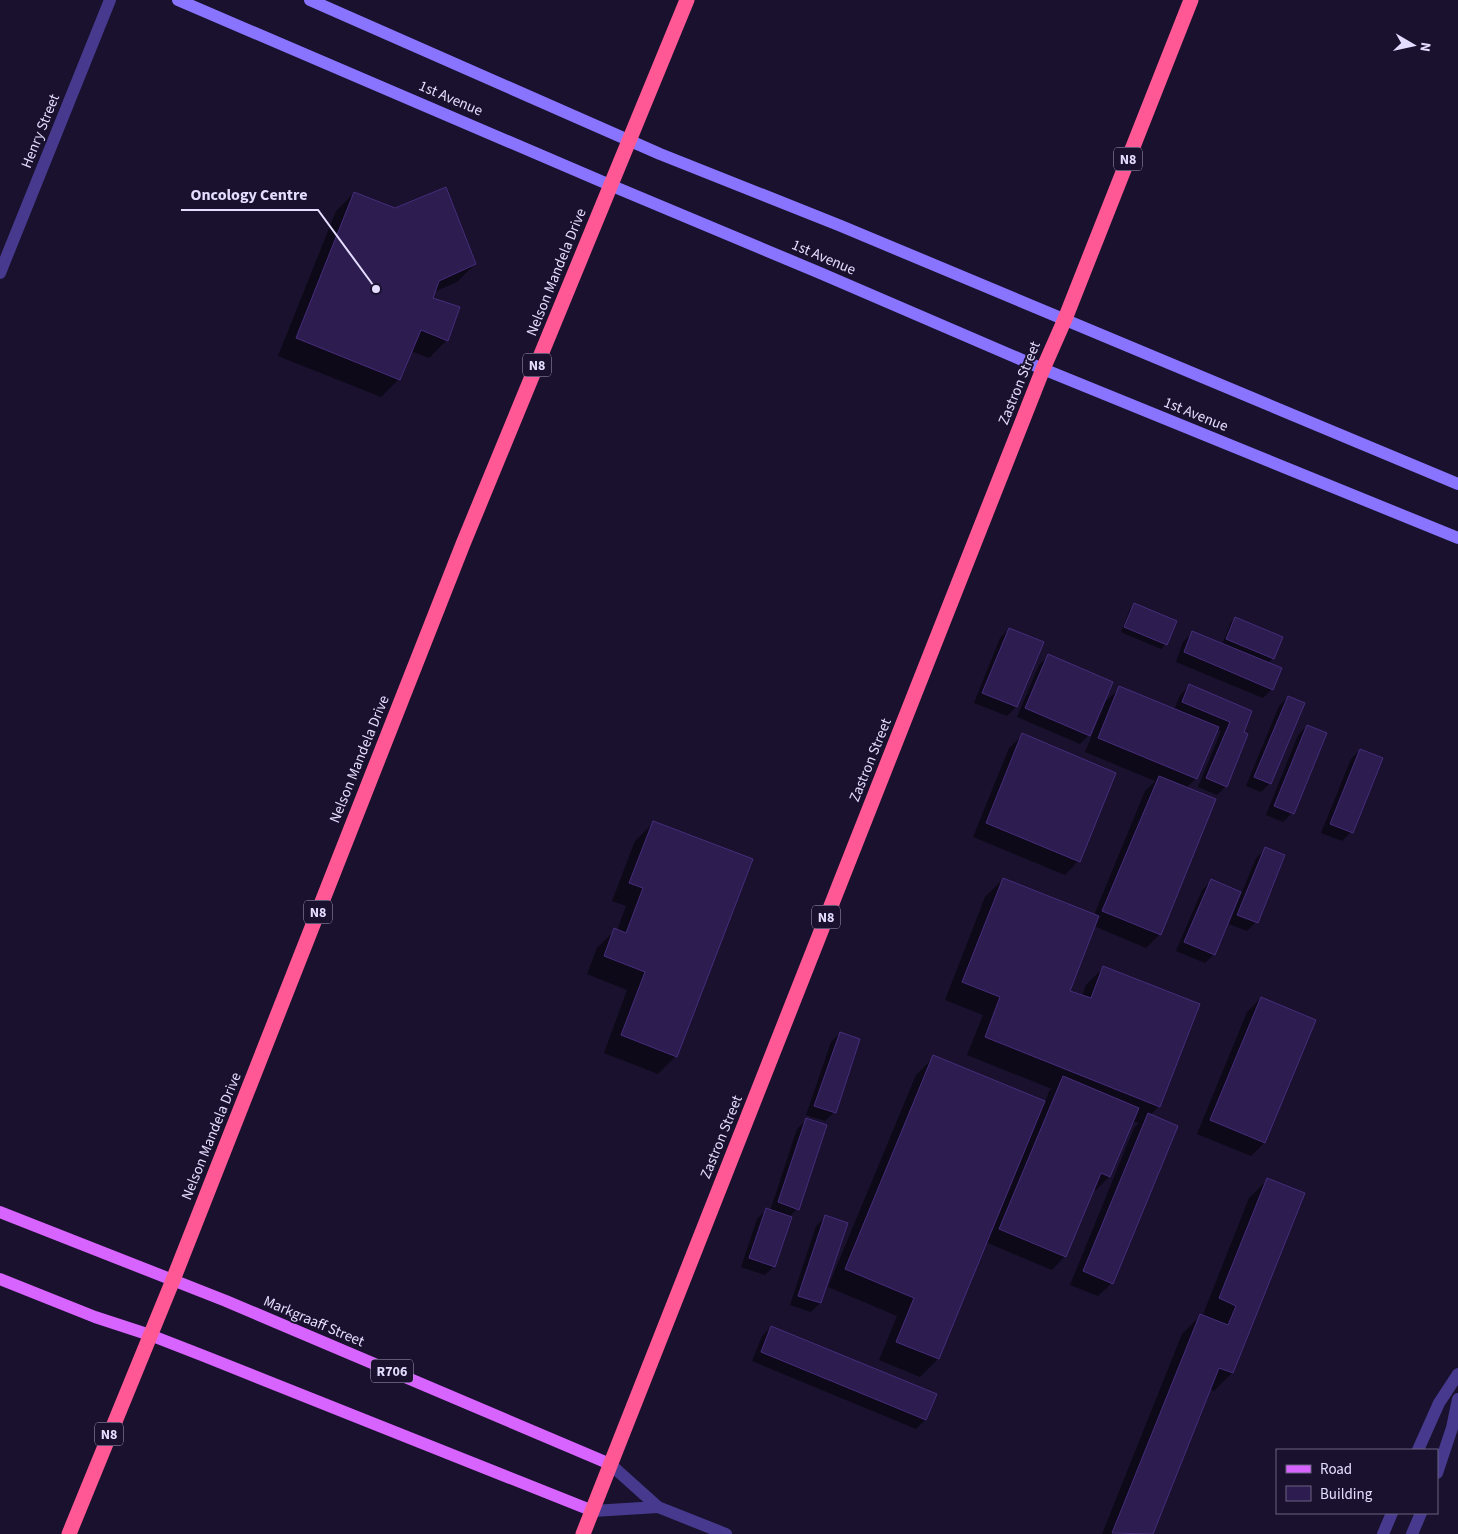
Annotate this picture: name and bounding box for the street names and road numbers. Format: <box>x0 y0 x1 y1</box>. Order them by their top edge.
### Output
street label: 1st Avenue <box>416 76 486 121</box>
street label: Henry Street <box>16 91 65 172</box>
road number: N8 <box>1114 148 1142 170</box>
street label: Nelson Mandela Drive <box>521 205 592 339</box>
street label: 1st Avenue <box>789 235 859 280</box>
street label: Zastron Street <box>993 338 1046 428</box>
road number: N8 <box>523 354 551 376</box>
street label: 1st Avenue <box>1160 392 1231 437</box>
street label: Nelson Mandela Drive <box>324 692 395 826</box>
street label: Zastron Street <box>844 715 897 805</box>
road number: N8 <box>304 900 332 924</box>
road number: N8 <box>812 906 840 929</box>
street label: Nelson Mandela Drive <box>176 1069 247 1203</box>
street label: Zastron Street <box>695 1092 748 1182</box>
street label: Markgraaff Street <box>260 1291 367 1352</box>
road number: R706 <box>371 1360 413 1382</box>
road number: N8 <box>95 1422 123 1446</box>

